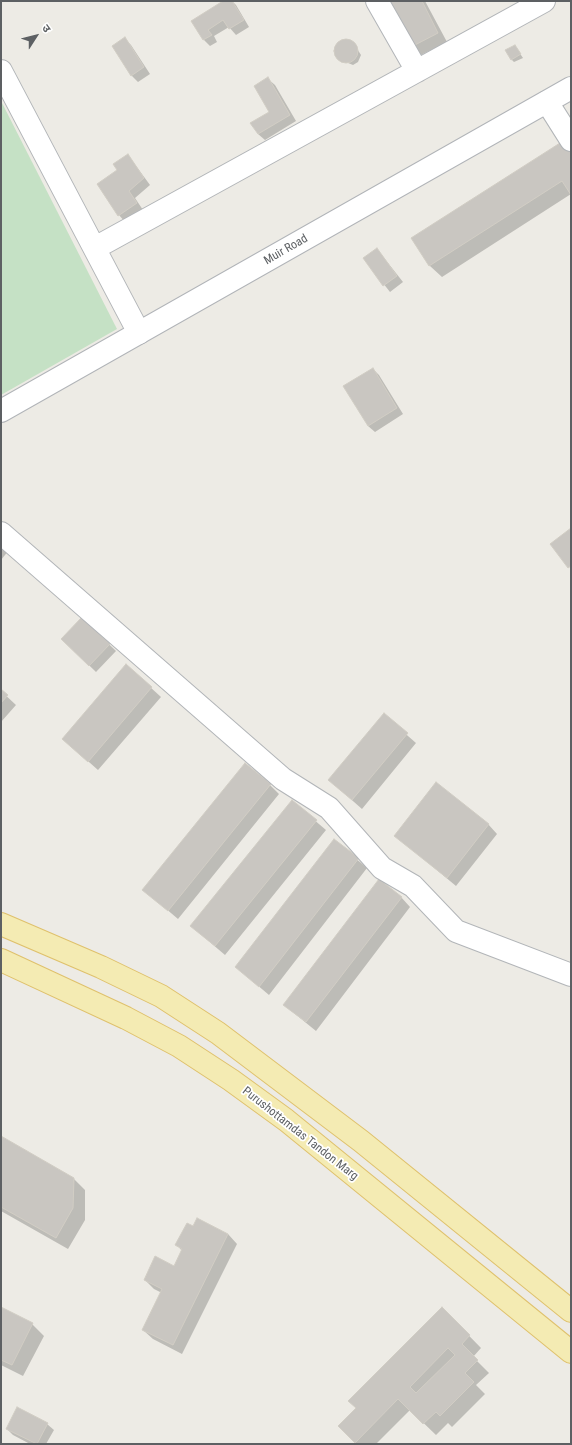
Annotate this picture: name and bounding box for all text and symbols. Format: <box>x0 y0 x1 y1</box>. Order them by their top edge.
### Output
north arrow <box>16 16 56 56</box>
text: उ <box>39 22 53 35</box>
street label: Muir Road <box>262 232 310 268</box>
street label: Purushottamdas Tandon Marg <box>239 1084 361 1184</box>

